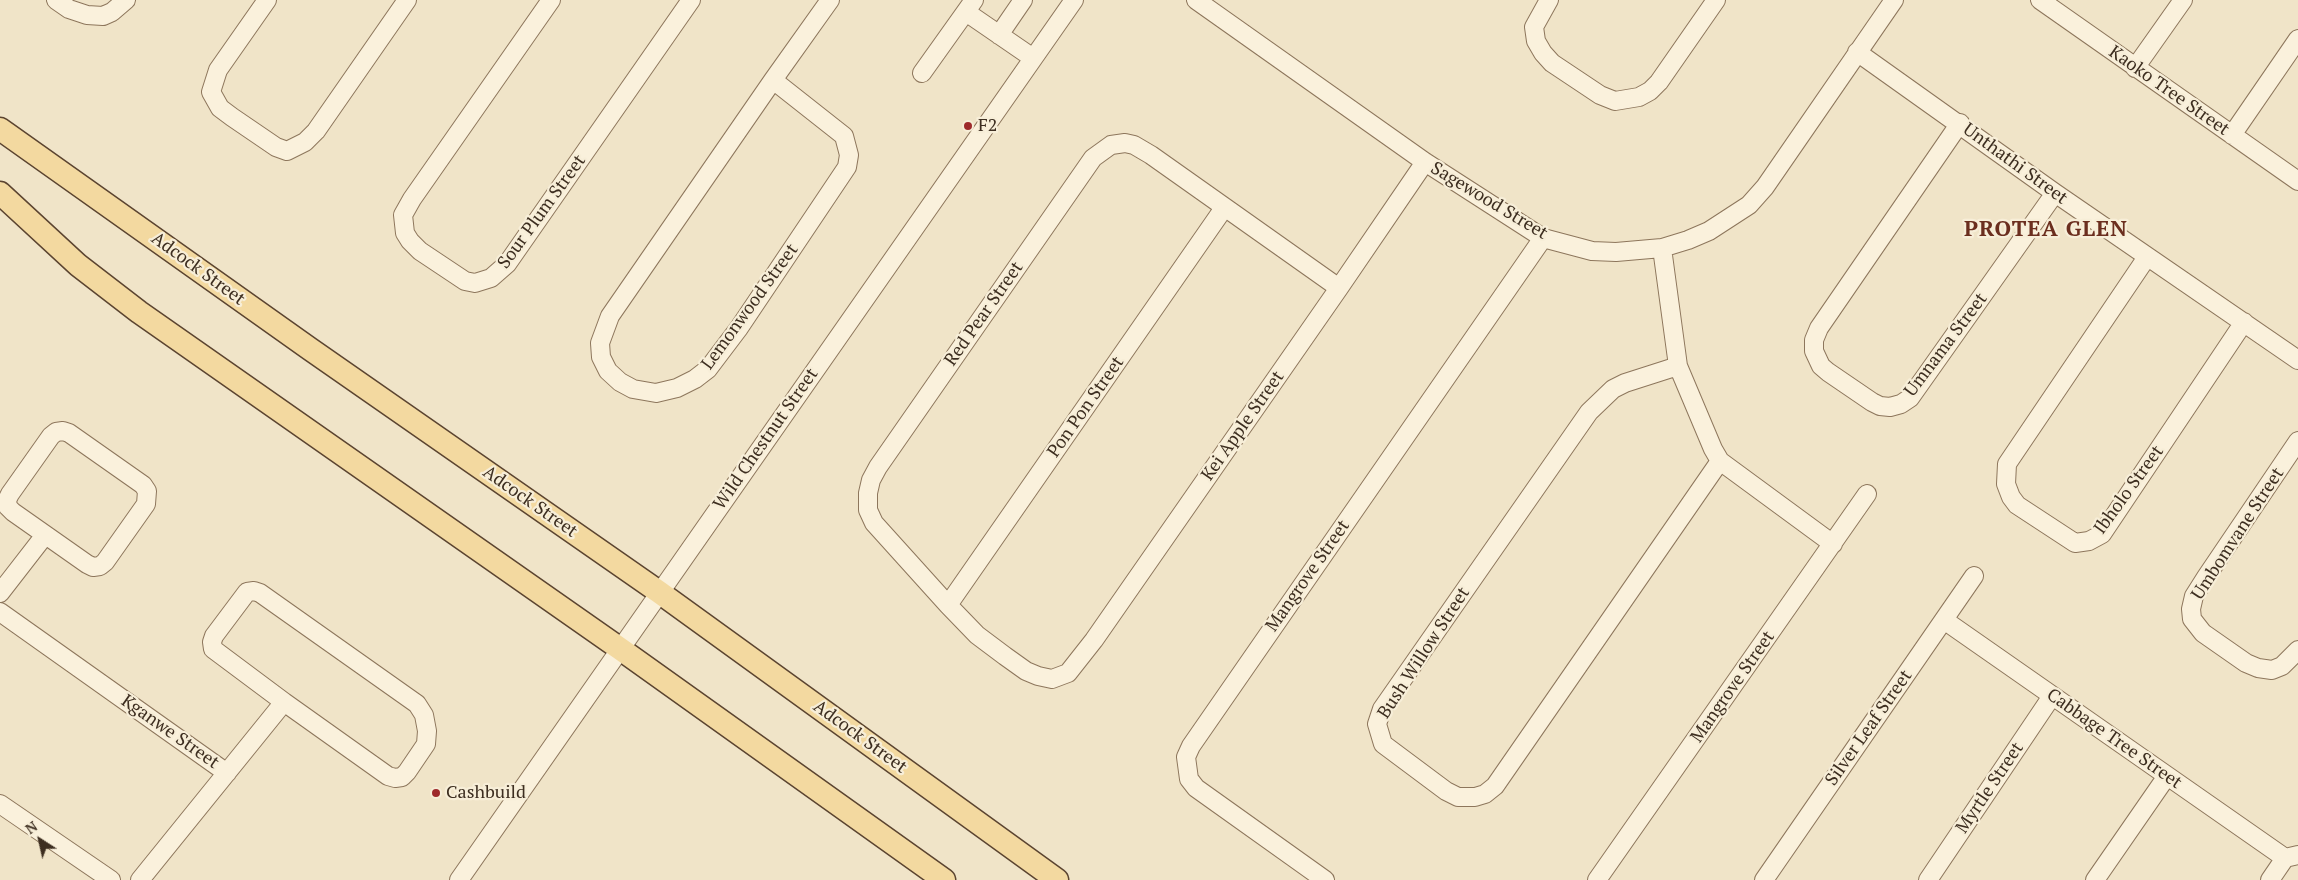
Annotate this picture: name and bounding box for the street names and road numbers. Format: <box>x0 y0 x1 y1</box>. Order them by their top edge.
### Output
street label: Kaoko Tree Street <box>2105 41 2233 141</box>
street label: Unthathi Street <box>1958 119 2072 209</box>
street label: Sour Plum Street <box>493 151 591 273</box>
street label: Sagewood Street <box>1427 158 1551 244</box>
street label: Adcock Street <box>147 228 249 310</box>
street label: Lemonwood Street <box>697 240 803 374</box>
street label: Red Pear Street <box>940 258 1028 370</box>
street label: Umnama Street <box>1900 289 1992 401</box>
street label: Pon Pon Street <box>1043 352 1129 462</box>
street label: Wild Chestnut Street <box>709 364 823 514</box>
street label: Kei Apple Street <box>1197 367 1289 485</box>
street label: Ibholo Street <box>2090 441 2168 539</box>
street label: Adcock Street <box>479 461 581 543</box>
street label: Umbomvane Street <box>2187 464 2289 604</box>
street label: Mangrove Street <box>1261 516 1355 636</box>
street label: Bush Willow Street <box>1373 583 1475 723</box>
street label: Mangrove Street <box>1686 627 1780 747</box>
street label: Silver Leaf Street <box>1821 666 1917 790</box>
street label: Cabbage Tree Street <box>2042 684 2186 794</box>
street label: Kganwe Street <box>117 690 223 774</box>
street label: Adcock Street <box>809 696 911 778</box>
street label: Myrtle Street <box>1952 738 2028 838</box>

